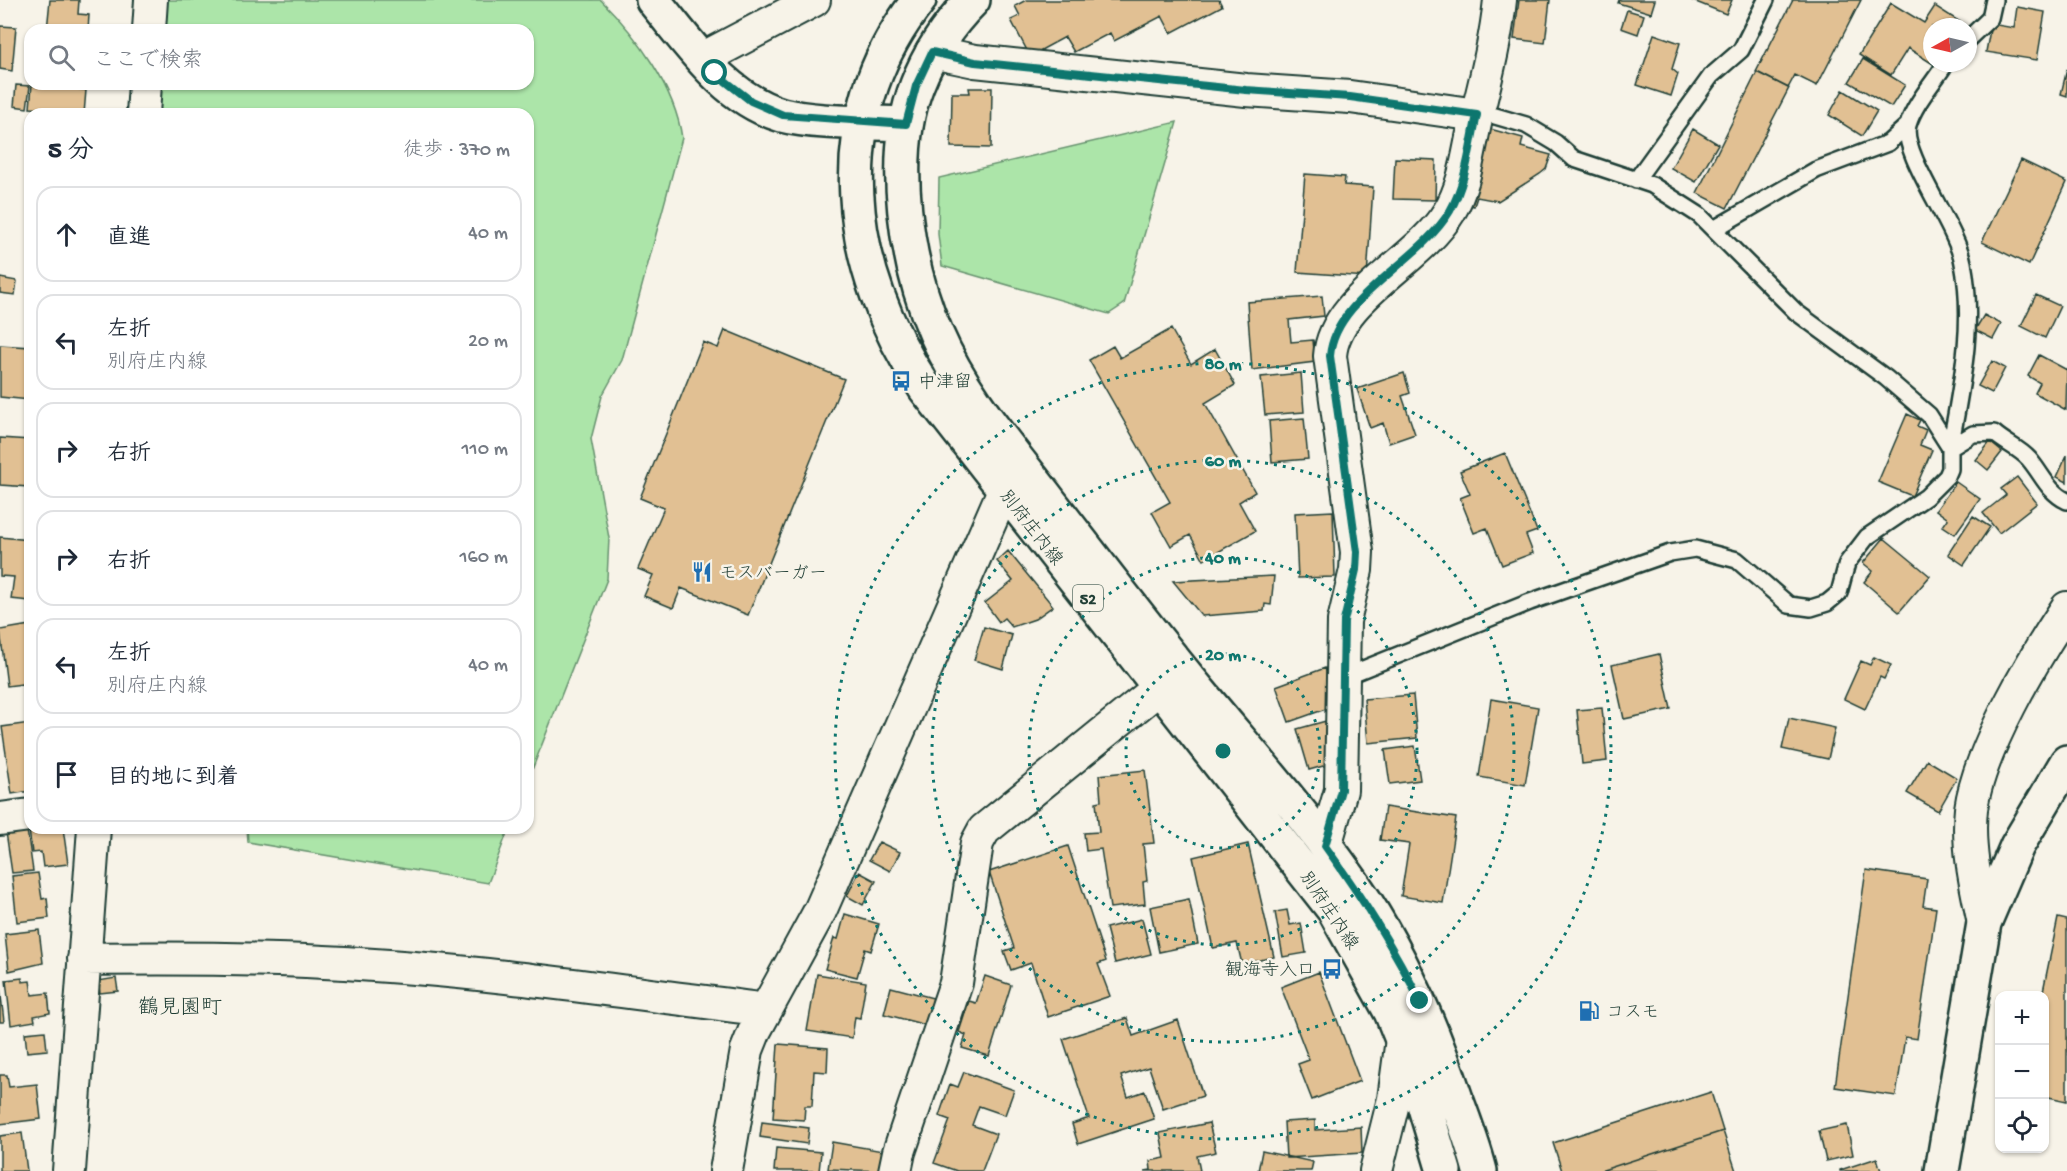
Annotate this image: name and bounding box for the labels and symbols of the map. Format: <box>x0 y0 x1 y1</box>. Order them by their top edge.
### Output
north arrow <box>1923 18 1977 72</box>
route start <box>701 59 727 85</box>
text: 80 m <box>1204 355 1242 376</box>
bus stop icon: 中津留 <box>889 369 913 393</box>
place label: 中津留 <box>918 372 972 394</box>
text: 60 m <box>1205 452 1241 473</box>
street label: 別府庄内線 <box>994 486 1067 570</box>
text: 40 m <box>1204 549 1241 570</box>
restaurant icon: モスバーガー <box>690 560 714 584</box>
place label: モスバーガー <box>719 564 827 585</box>
road number: 52 <box>1073 585 1103 611</box>
text: 20 m <box>1205 646 1241 667</box>
centre of rings <box>1213 741 1233 761</box>
street label: 別府庄内線 <box>1294 868 1363 955</box>
bus stop icon: 観海寺入口 <box>1320 957 1344 981</box>
place label: 観海寺入口 <box>1225 960 1315 982</box>
route end <box>1406 987 1432 1013</box>
district label: 鶴見園町 <box>138 996 222 1022</box>
fuel station icon: コスモ <box>1577 999 1601 1023</box>
place label: コスモ <box>1606 1003 1659 1024</box>

